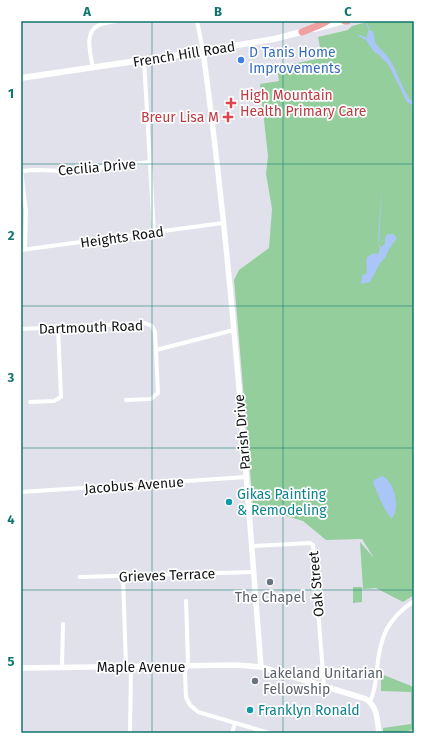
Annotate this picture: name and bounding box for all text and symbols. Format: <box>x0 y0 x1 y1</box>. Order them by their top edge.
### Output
text: A <box>82 4 91 19</box>
text: B <box>214 4 222 19</box>
text: C <box>344 4 352 19</box>
street label: French Hill Road <box>132 38 237 71</box>
place label: D Tanis Home Improvements <box>249 44 341 77</box>
marker: D Tanis Home Improvements <box>236 55 246 65</box>
text: 1 <box>8 86 14 101</box>
place label: High Mountain Health Primary Care <box>240 87 366 120</box>
marker: High Mountain Health Primary Care <box>225 97 237 109</box>
place label: Breur Lisa M <box>141 109 219 126</box>
marker: Breur Lisa M <box>222 111 234 123</box>
street label: Cecilia Drive <box>57 156 137 179</box>
street label: Heights Road <box>79 223 165 252</box>
text: 2 <box>8 228 15 243</box>
street label: Dartmouth Road <box>38 317 144 338</box>
text: 3 <box>7 370 15 385</box>
street label: Parish Drive <box>231 394 254 470</box>
street label: Jacobus Avenue <box>84 474 184 497</box>
place label: Gikas Painting & Remodeling <box>237 486 327 519</box>
marker: Gikas Painting & Remodeling <box>224 497 234 507</box>
text: 4 <box>7 512 15 527</box>
street label: Oak Street <box>305 549 328 618</box>
street label: Grieves Terrace <box>118 565 216 586</box>
marker: The Chapel <box>265 577 275 587</box>
place label: The Chapel <box>235 589 305 606</box>
text: 5 <box>8 654 15 669</box>
street label: Maple Avenue <box>97 659 185 676</box>
place label: Lakeland Unitarian Fellowship <box>263 665 383 698</box>
marker: Lakeland Unitarian Fellowship <box>250 676 260 686</box>
place label: Franklyn Ronald <box>258 702 360 719</box>
marker: Franklyn Ronald <box>245 705 255 715</box>

